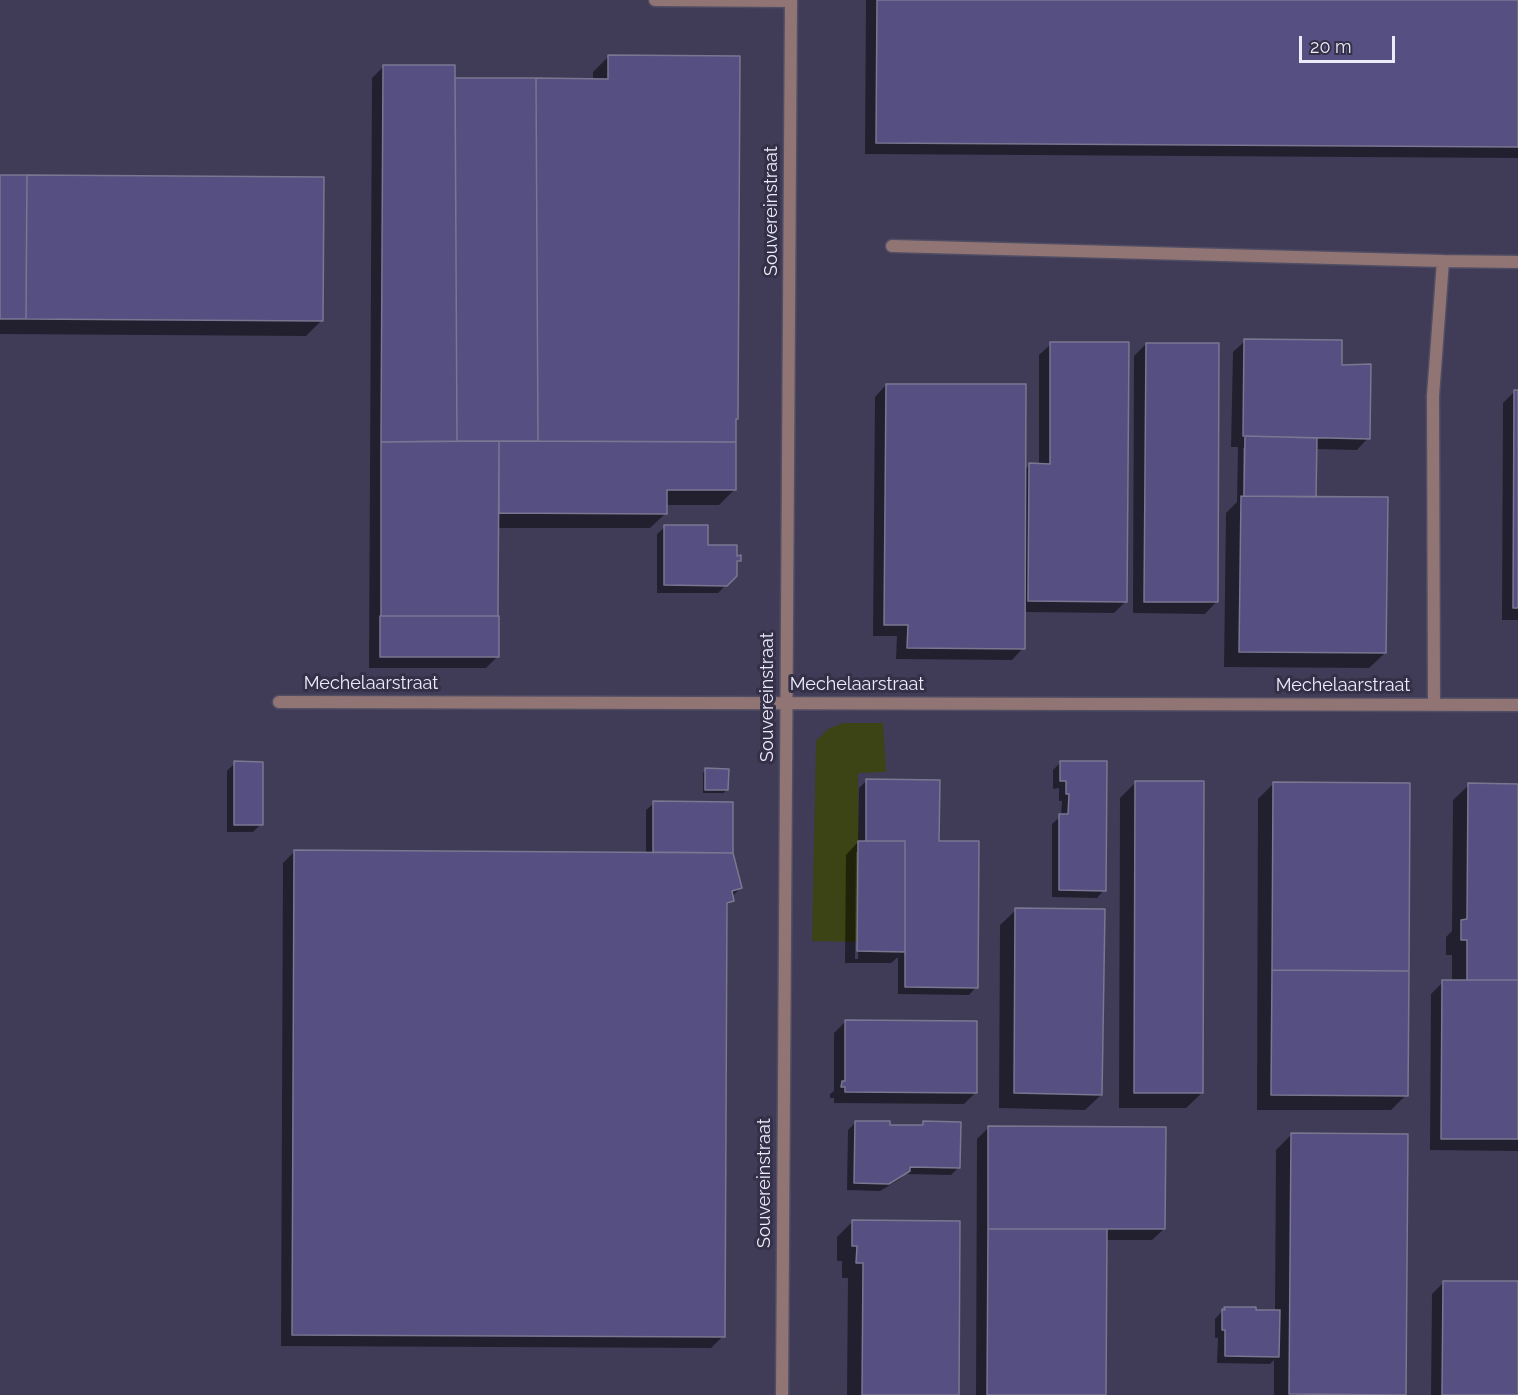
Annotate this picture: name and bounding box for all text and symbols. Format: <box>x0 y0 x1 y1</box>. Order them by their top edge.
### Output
scale bar <box>1302 24 1398 62</box>
text: 20 m <box>1310 36 1352 57</box>
street label: Souvereinstraat <box>761 146 783 276</box>
street label: Souvereinstraat <box>757 632 779 762</box>
street label: Mechelaarstraat <box>304 673 438 695</box>
street label: Mechelaarstraat <box>790 674 924 696</box>
street label: Mechelaarstraat <box>1276 675 1410 697</box>
street label: Souvereinstraat <box>754 1118 776 1248</box>

